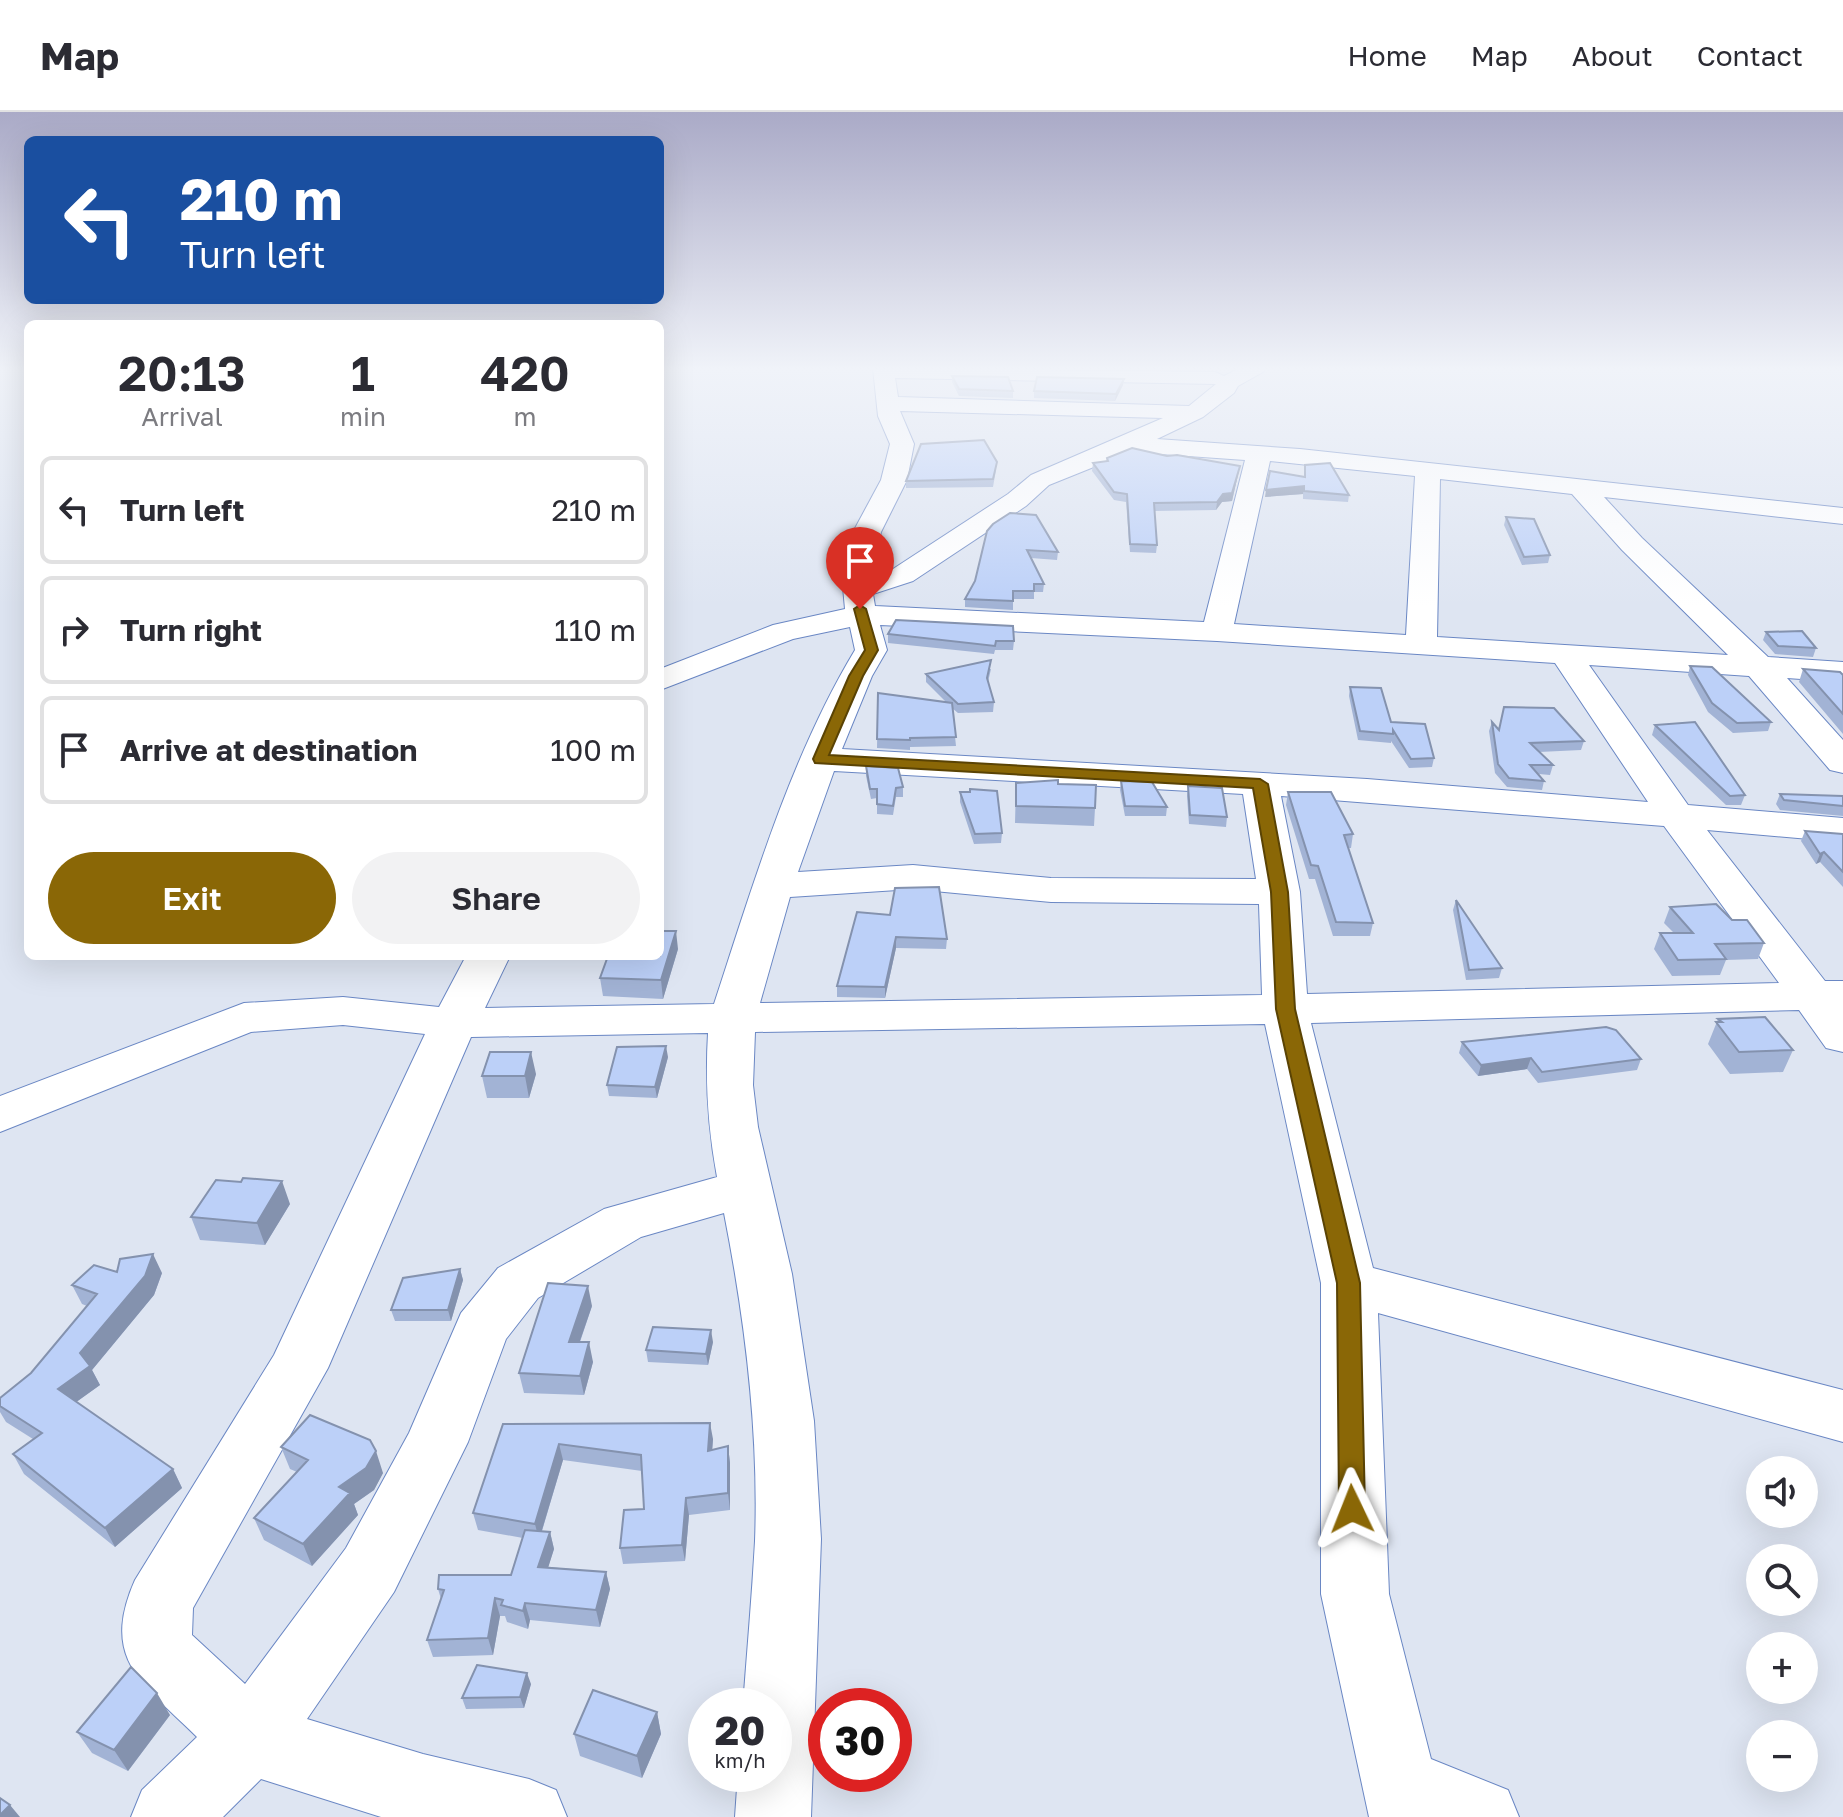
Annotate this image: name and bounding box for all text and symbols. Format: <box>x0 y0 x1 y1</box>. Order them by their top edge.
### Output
text: Map <box>40 33 119 78</box>
text: Home <box>1348 39 1427 72</box>
text: Map <box>1471 39 1528 72</box>
text: About <box>1572 39 1653 72</box>
text: Contact <box>1697 39 1803 72</box>
text: 210 m <box>180 165 342 232</box>
icon: left <box>48 168 152 272</box>
text: Turn left <box>180 233 326 276</box>
text: 20:13 <box>118 344 246 402</box>
text: 1 <box>351 344 375 402</box>
text: 420 <box>480 344 570 402</box>
text: Arrival <box>141 401 223 432</box>
text: min <box>340 401 386 432</box>
text: m <box>513 401 536 432</box>
icon: left <box>52 488 96 532</box>
text: Turn left <box>120 492 245 528</box>
text: 210 m <box>551 492 636 528</box>
pin <box>826 527 894 609</box>
icon: arrive <box>838 539 882 583</box>
icon: right <box>52 608 96 652</box>
text: Turn right <box>120 612 262 648</box>
text: 110 m <box>554 612 636 648</box>
icon: arrive <box>52 728 96 772</box>
text: Arrive at destination <box>120 732 417 768</box>
text: 100 m <box>550 732 636 768</box>
button: Exit <box>48 852 336 944</box>
button: Share <box>352 852 640 944</box>
map controls <box>1746 1456 1818 1792</box>
button: sound <box>1746 1456 1818 1528</box>
position arrow <box>1310 1467 1394 1551</box>
button: search <box>1746 1544 1818 1616</box>
button: + <box>1746 1632 1818 1704</box>
speed limit sign: 30 <box>808 1688 912 1792</box>
text: 20 <box>715 1706 765 1754</box>
button: − <box>1746 1720 1818 1792</box>
text: km/h <box>715 1748 765 1772</box>

